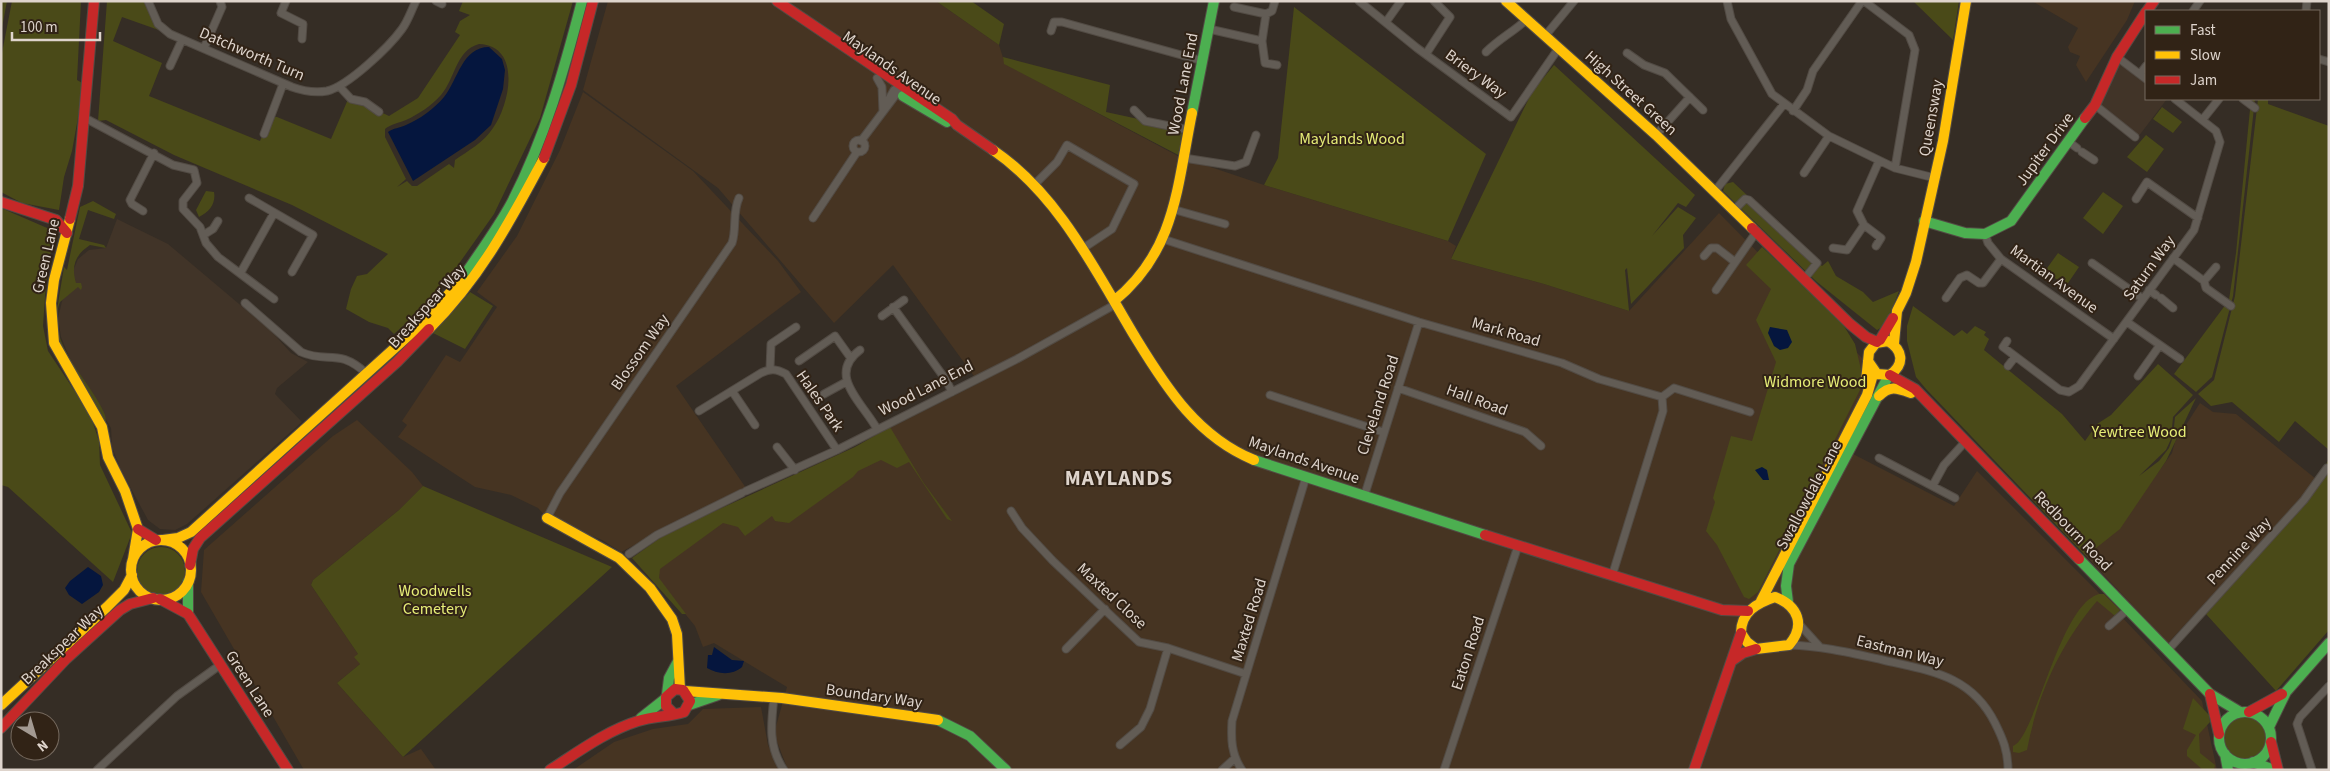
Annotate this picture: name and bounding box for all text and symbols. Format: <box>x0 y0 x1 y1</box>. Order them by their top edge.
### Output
scale bar <box>12 10 100 42</box>
legend <box>2145 10 2320 100</box>
text: 100 m <box>20 17 58 38</box>
text: Fast <box>2190 20 2216 41</box>
street label: Datchworth Turn <box>196 22 308 86</box>
street label: Maylands Avenue <box>838 26 946 110</box>
street label: Wood Lane End <box>1162 31 1204 137</box>
street label: Briery Way <box>1441 44 1512 104</box>
text: Slow <box>2190 45 2221 66</box>
street label: High Street Green <box>1580 46 1682 140</box>
text: Jam <box>2190 70 2217 91</box>
street label: Queensway <box>1913 77 1949 158</box>
street label: Jupiter Drive <box>2011 108 2079 190</box>
park label: Maylands Wood <box>1299 128 1405 150</box>
street label: Green Lane <box>27 217 65 295</box>
street label: Saturn Way <box>2118 230 2181 305</box>
street label: Martian Avenue <box>2005 240 2103 318</box>
street label: Breakspear Way <box>383 259 471 353</box>
street label: Blossom Way <box>606 309 675 395</box>
street label: Mark Road <box>1469 312 1543 352</box>
street label: Cleveland Road <box>1351 352 1405 458</box>
street label: Wood Lane End <box>875 355 977 421</box>
street label: Hales Park <box>791 366 849 436</box>
park label: Widmore Wood <box>1764 371 1866 393</box>
street label: Hall Road <box>1443 379 1511 421</box>
park label: Yewtree Wood <box>2090 421 2187 443</box>
street label: Maylands Avenue <box>1245 431 1363 489</box>
street label: Swallowdale Lane <box>1771 436 1847 554</box>
district label: MAYLANDS <box>1065 463 1173 493</box>
street label: Redbourn Road <box>2029 486 2117 576</box>
street label: Pennine Way <box>2202 512 2277 590</box>
street label: Maxted Close <box>1072 558 1152 634</box>
street label: Maxted Road <box>1226 576 1272 664</box>
park label: Woodwells Cemetery <box>398 580 472 620</box>
street label: Breakspear Way <box>16 600 108 690</box>
street label: Eaton Road <box>1446 613 1490 693</box>
street label: Eastman Way <box>1854 630 1947 673</box>
street label: Green Lane <box>220 646 280 722</box>
street label: Boundary Way <box>824 678 924 714</box>
north arrow <box>10 711 60 761</box>
text: N <box>33 735 52 756</box>

